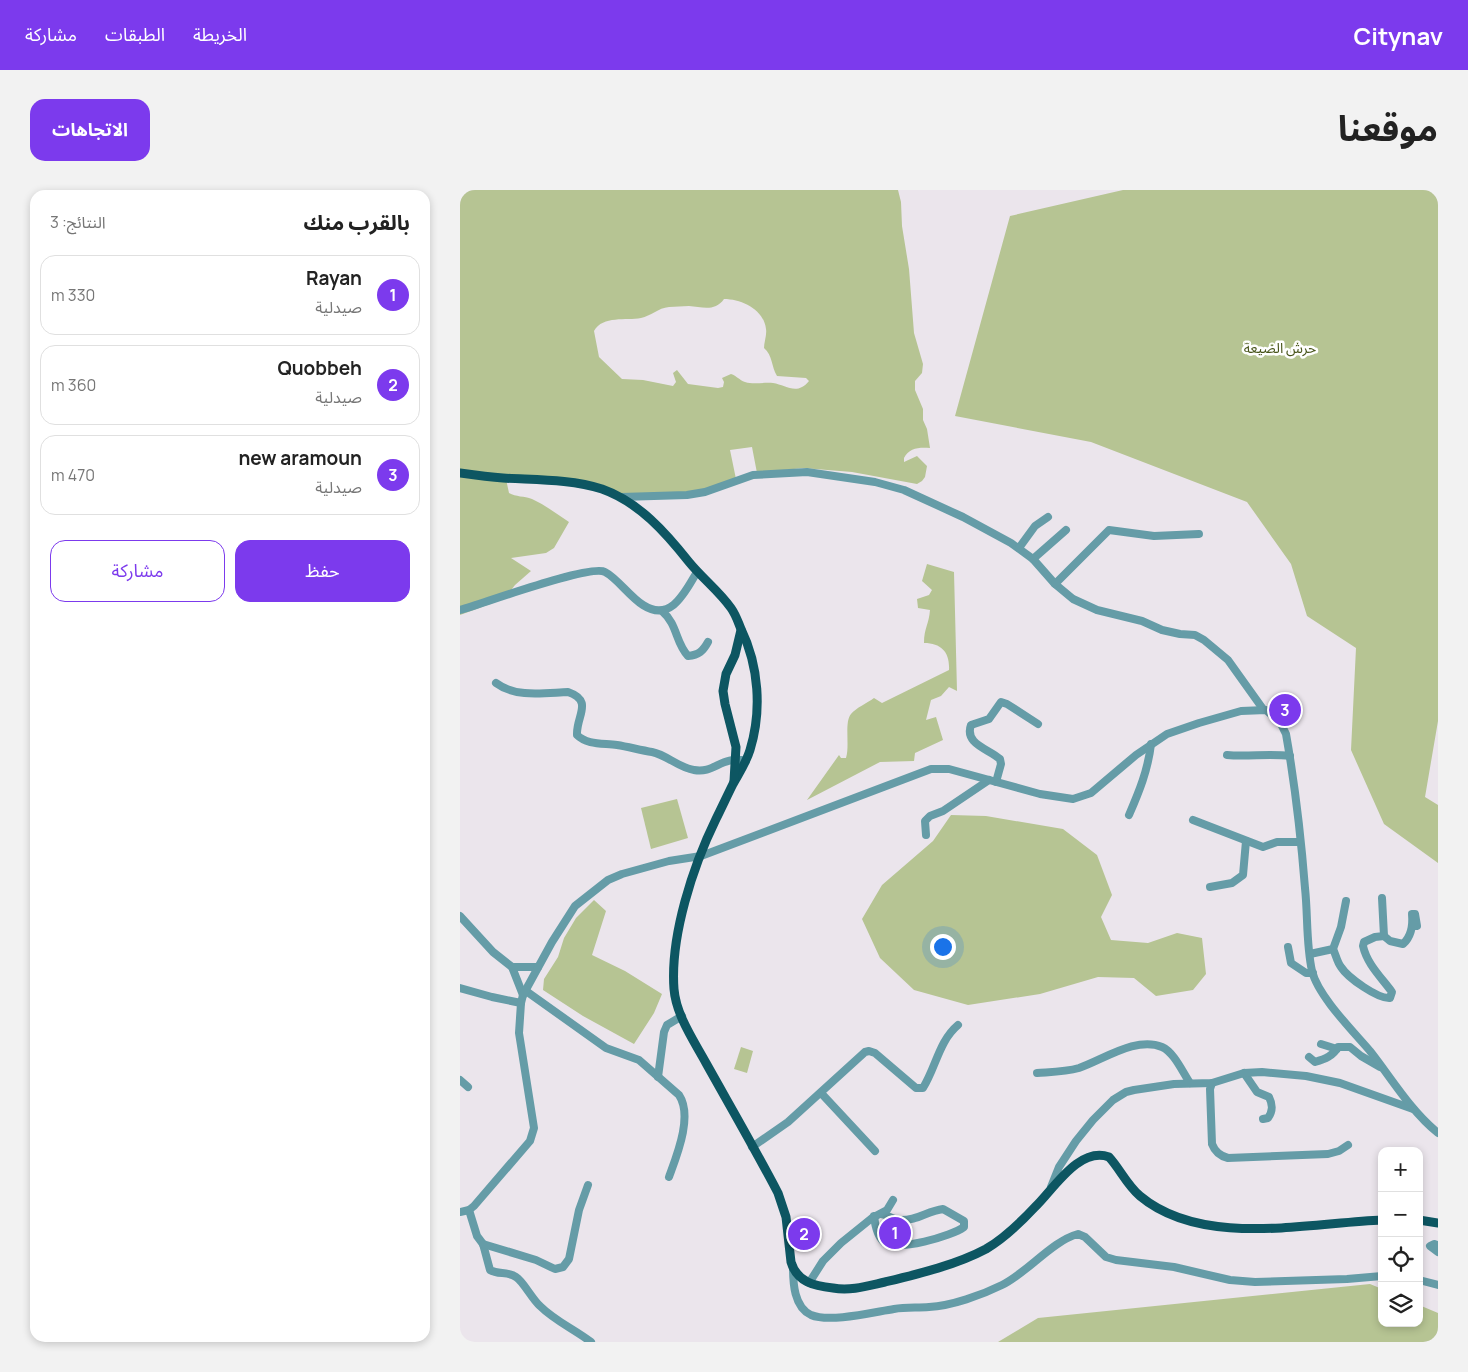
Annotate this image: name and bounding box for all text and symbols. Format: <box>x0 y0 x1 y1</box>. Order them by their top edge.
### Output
text: Citynav <box>1353 19 1443 52</box>
text: مشاركة <box>25 22 77 46</box>
text: الطبقات <box>105 22 165 46</box>
text: الخريطة <box>193 22 247 46</box>
button: الاتجاهات <box>30 99 150 161</box>
text: موقعنا <box>1338 104 1438 152</box>
text: بالقرب منك <box>303 208 410 236</box>
text: النتائج: 3 <box>50 211 106 233</box>
text: Rayan <box>306 265 362 291</box>
text: 330 m <box>51 284 95 306</box>
text: 1 <box>390 284 397 306</box>
text: صيدلية <box>315 296 362 318</box>
park label: حرش الضيعة <box>1244 338 1316 357</box>
text: Quobbeh <box>277 355 362 381</box>
text: 360 m <box>51 374 96 396</box>
text: 2 <box>388 374 398 396</box>
text: صيدلية <box>315 386 362 408</box>
text: new aramoun <box>239 445 362 471</box>
text: 470 m <box>51 464 95 486</box>
text: 3 <box>388 464 398 486</box>
text: صيدلية <box>315 476 362 498</box>
button: مشاركة <box>50 540 225 602</box>
button: حفظ <box>235 540 410 602</box>
pin: 3 <box>1269 691 1301 729</box>
your location <box>930 934 956 960</box>
map controls <box>1378 1147 1423 1327</box>
button: + <box>1378 1147 1423 1192</box>
button: − <box>1378 1192 1423 1237</box>
pin: 1 <box>879 1214 911 1252</box>
pin: 2 <box>788 1215 820 1253</box>
button: locate <box>1378 1237 1423 1282</box>
button: layers <box>1378 1282 1423 1327</box>

